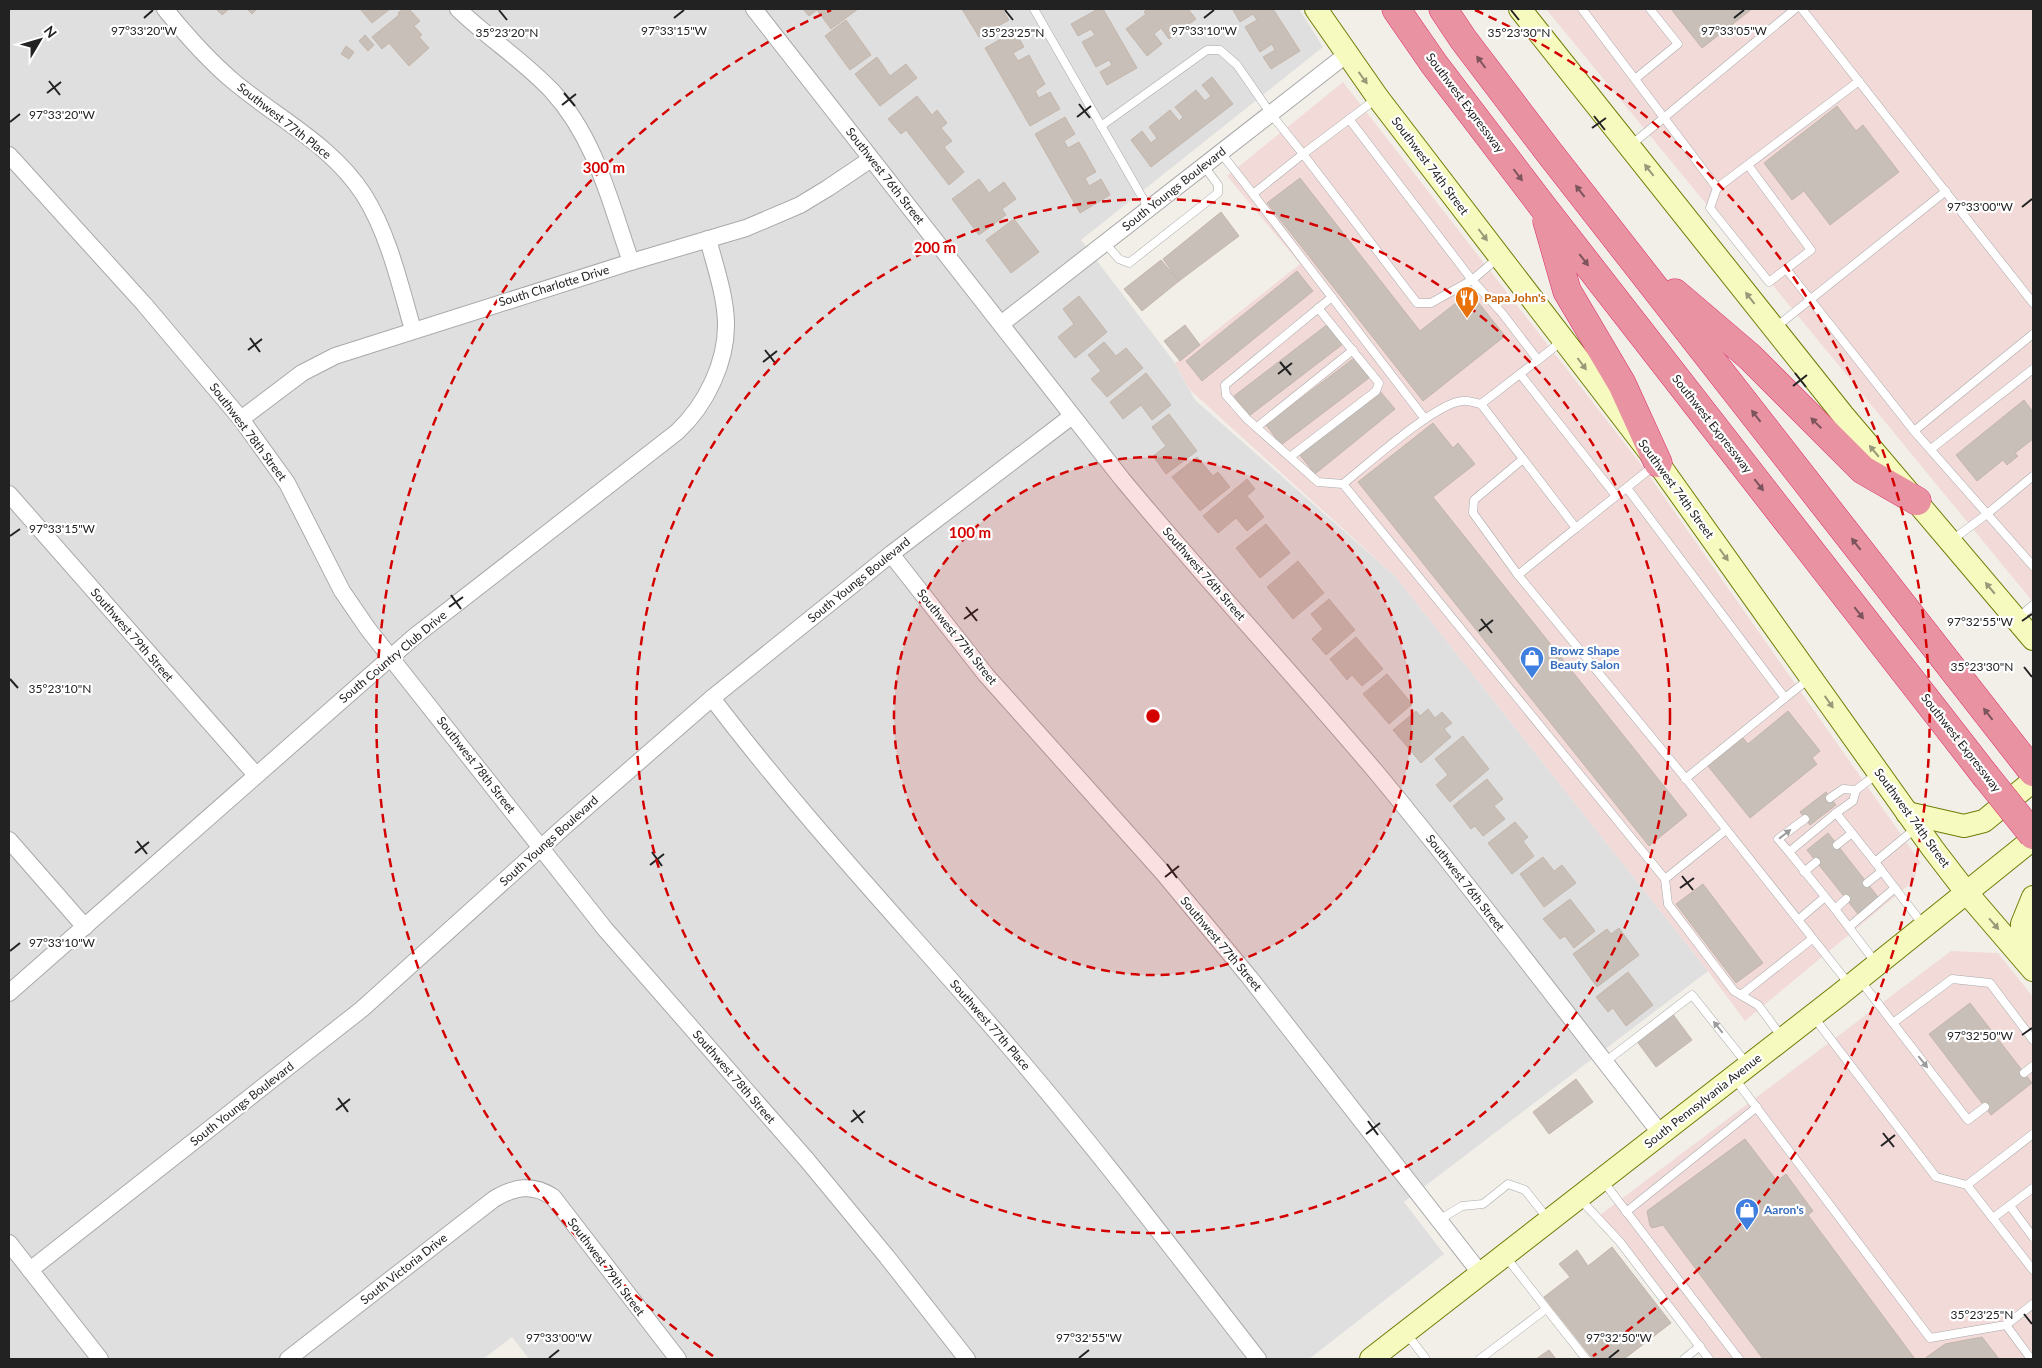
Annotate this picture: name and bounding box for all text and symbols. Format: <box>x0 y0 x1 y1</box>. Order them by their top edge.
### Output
north arrow <box>15 15 65 65</box>
text: N <box>41 22 61 41</box>
text: 97°33'20"W <box>111 23 178 38</box>
text: 97°33'15"W <box>641 23 708 38</box>
text: 97°33'10"W <box>1171 23 1238 38</box>
text: 97°33'05"W <box>1701 23 1768 38</box>
text: 35°23'20"N <box>476 25 538 40</box>
text: 35°23'25"N <box>982 25 1044 40</box>
text: 35°23'30"N <box>1488 25 1550 40</box>
street label: Southwest Expressway <box>1423 50 1508 156</box>
one-way arrow <box>1476 56 1487 69</box>
one-way arrow <box>1358 71 1369 84</box>
street label: Southwest 77th Place <box>234 79 334 162</box>
text: 97°33'20"W <box>29 107 96 122</box>
street label: Southwest 74th Street <box>1389 114 1473 218</box>
street label: Southwest 76th Street <box>843 124 928 228</box>
street label: South Youngs Boulevard <box>1119 143 1229 234</box>
text: 300 m <box>583 158 625 176</box>
one-way arrow <box>1643 164 1654 177</box>
one-way arrow <box>1513 168 1524 181</box>
one-way arrow <box>1575 185 1585 198</box>
text: 97°33'00"W <box>1947 199 2014 214</box>
one-way arrow <box>1478 228 1488 242</box>
text: 200 m <box>914 238 956 256</box>
one-way arrow <box>1579 253 1589 267</box>
street label: South Charlotte Drive <box>497 262 611 309</box>
restaurant icon: Papa John's <box>1454 285 1480 319</box>
place label: Papa John's <box>1484 290 1546 305</box>
one-way arrow <box>1744 291 1755 304</box>
one-way arrow <box>1576 357 1587 370</box>
street label: Southwest Expressway <box>1669 371 1756 477</box>
street label: Southwest 78th Street <box>207 380 291 484</box>
one-way arrow <box>1750 410 1761 423</box>
one-way arrow <box>1811 417 1823 429</box>
street label: Southwest 74th Street <box>1635 436 1718 542</box>
one-way arrow <box>1869 445 1880 458</box>
one-way arrow <box>1754 478 1765 491</box>
text: 97°33'15"W <box>29 521 96 536</box>
text: 100 m <box>949 523 991 541</box>
street label: Southwest 76th Street <box>1160 524 1249 624</box>
street label: South Youngs Boulevard <box>804 534 913 626</box>
one-way arrow <box>1850 538 1861 551</box>
one-way arrow <box>1719 548 1729 562</box>
one-way arrow <box>1985 582 1996 595</box>
street label: Southwest 79th Street <box>88 585 177 685</box>
street label: Southwest 77th Street <box>914 586 1001 688</box>
one-way arrow <box>1854 606 1864 620</box>
street label: South Country Club Drive <box>336 607 449 706</box>
text: 97°32'55"W <box>1947 614 2014 629</box>
place label: Browz Shape Beauty Salon <box>1550 643 1620 672</box>
shop icon: Browz Shape Beauty Salon <box>1519 645 1545 679</box>
text: 35°23'30"N <box>1951 659 2013 674</box>
text: 35°23'10"N <box>29 681 91 696</box>
street label: Southwest Expressway <box>1918 690 2005 796</box>
one-way arrow <box>1824 695 1834 709</box>
centre of rings <box>1144 707 1162 725</box>
one-way arrow <box>1983 707 1993 721</box>
street label: Southwest 78th Street <box>434 713 519 817</box>
street label: Southwest 74th Street <box>1871 765 1954 871</box>
street label: South Youngs Boulevard <box>496 792 601 889</box>
one-way arrow <box>1778 829 1792 839</box>
street label: Southwest 76th Street <box>1423 831 1508 935</box>
street label: Southwest 77th Street <box>1177 893 1266 995</box>
one-way arrow <box>1989 918 2000 931</box>
text: 97°33'10"W <box>29 935 96 950</box>
street label: Southwest 77th Place <box>947 976 1034 1073</box>
one-way arrow <box>1713 1021 1724 1034</box>
street label: Southwest 78th Street <box>690 1027 779 1127</box>
text: 97°32'50"W <box>1947 1028 2014 1043</box>
street label: South Pennsylvania Avenue <box>1641 1050 1764 1151</box>
one-way arrow <box>1917 1055 1928 1068</box>
street label: South Youngs Boulevard <box>187 1058 297 1149</box>
shop icon: Aaron's <box>1734 1197 1760 1231</box>
place label: Aaron's <box>1763 1202 1804 1217</box>
street label: Southwest 79th Street <box>565 1215 649 1319</box>
street label: South Victoria Drive <box>357 1230 450 1307</box>
text: 35°23'25"N <box>1951 1307 2013 1322</box>
text: 97°33'00"W <box>526 1330 593 1345</box>
text: 97°32'55"W <box>1056 1330 1123 1345</box>
text: 97°32'50"W <box>1586 1330 1653 1345</box>

